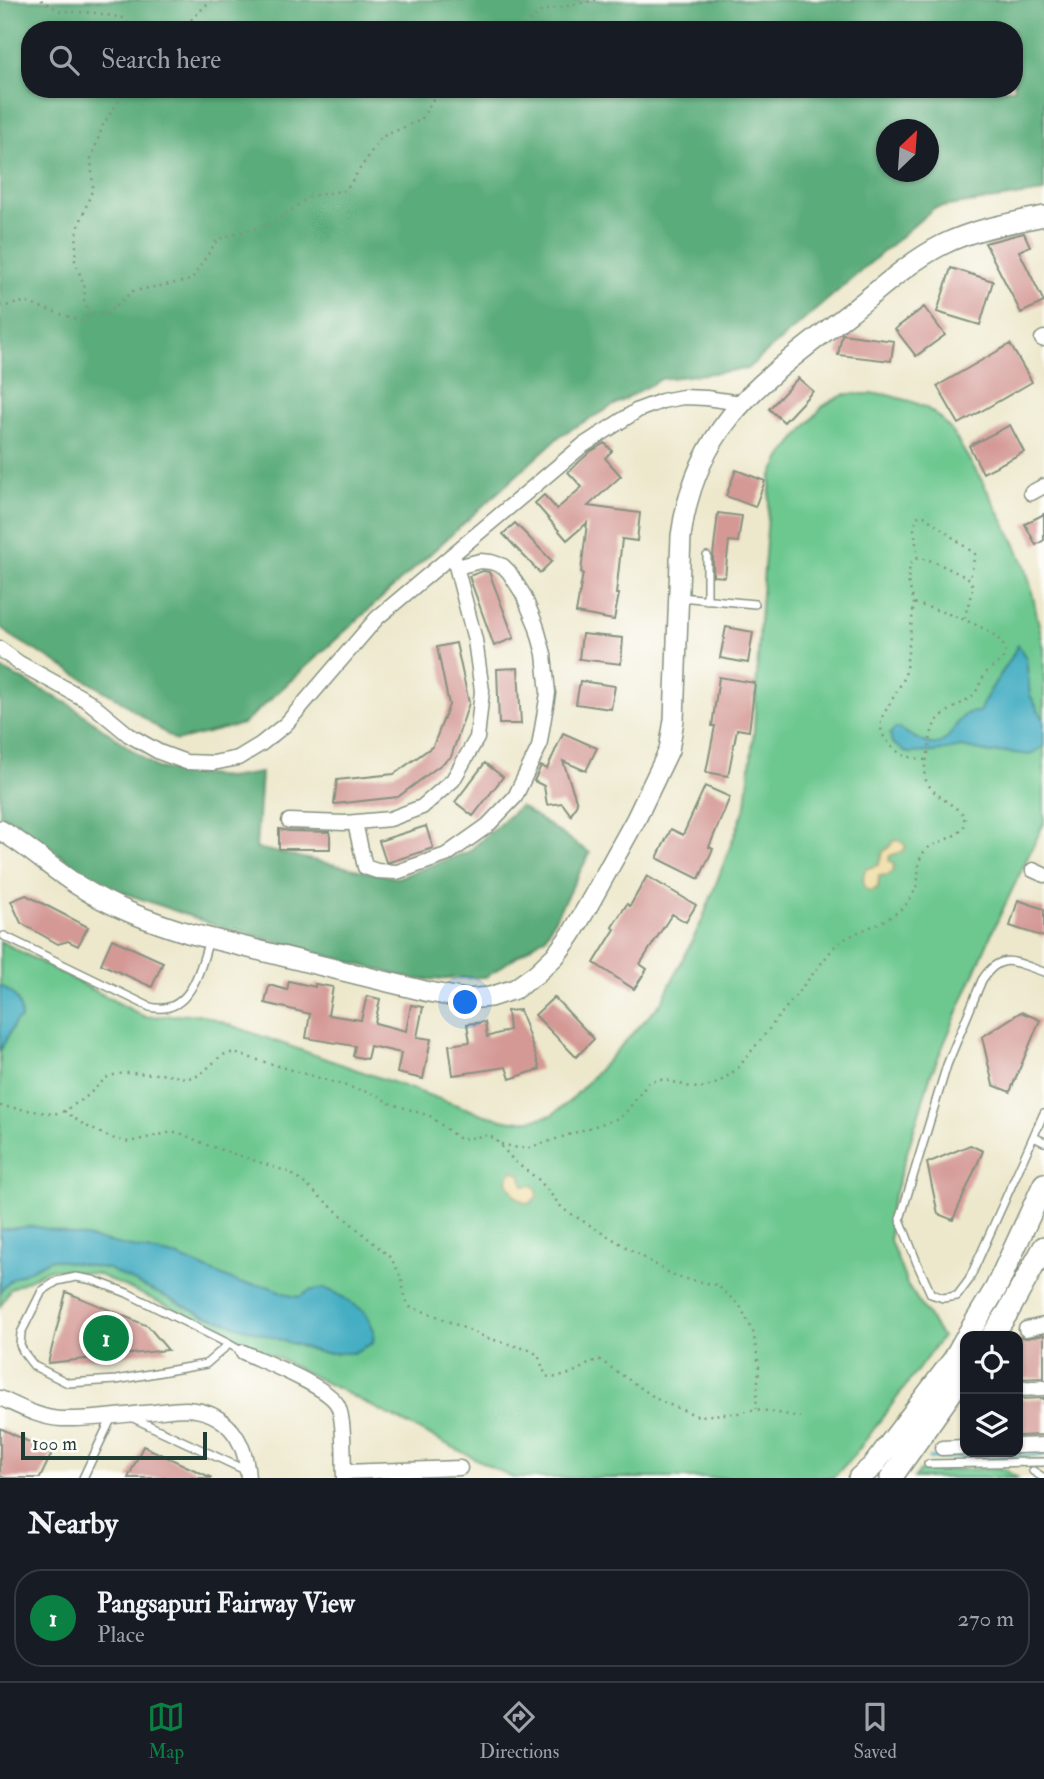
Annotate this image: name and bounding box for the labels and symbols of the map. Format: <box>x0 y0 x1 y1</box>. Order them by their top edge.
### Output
north arrow <box>876 119 939 182</box>
your location <box>448 985 482 1019</box>
pin: 1 <box>83 1312 129 1364</box>
scale bar <box>21 1429 206 1461</box>

